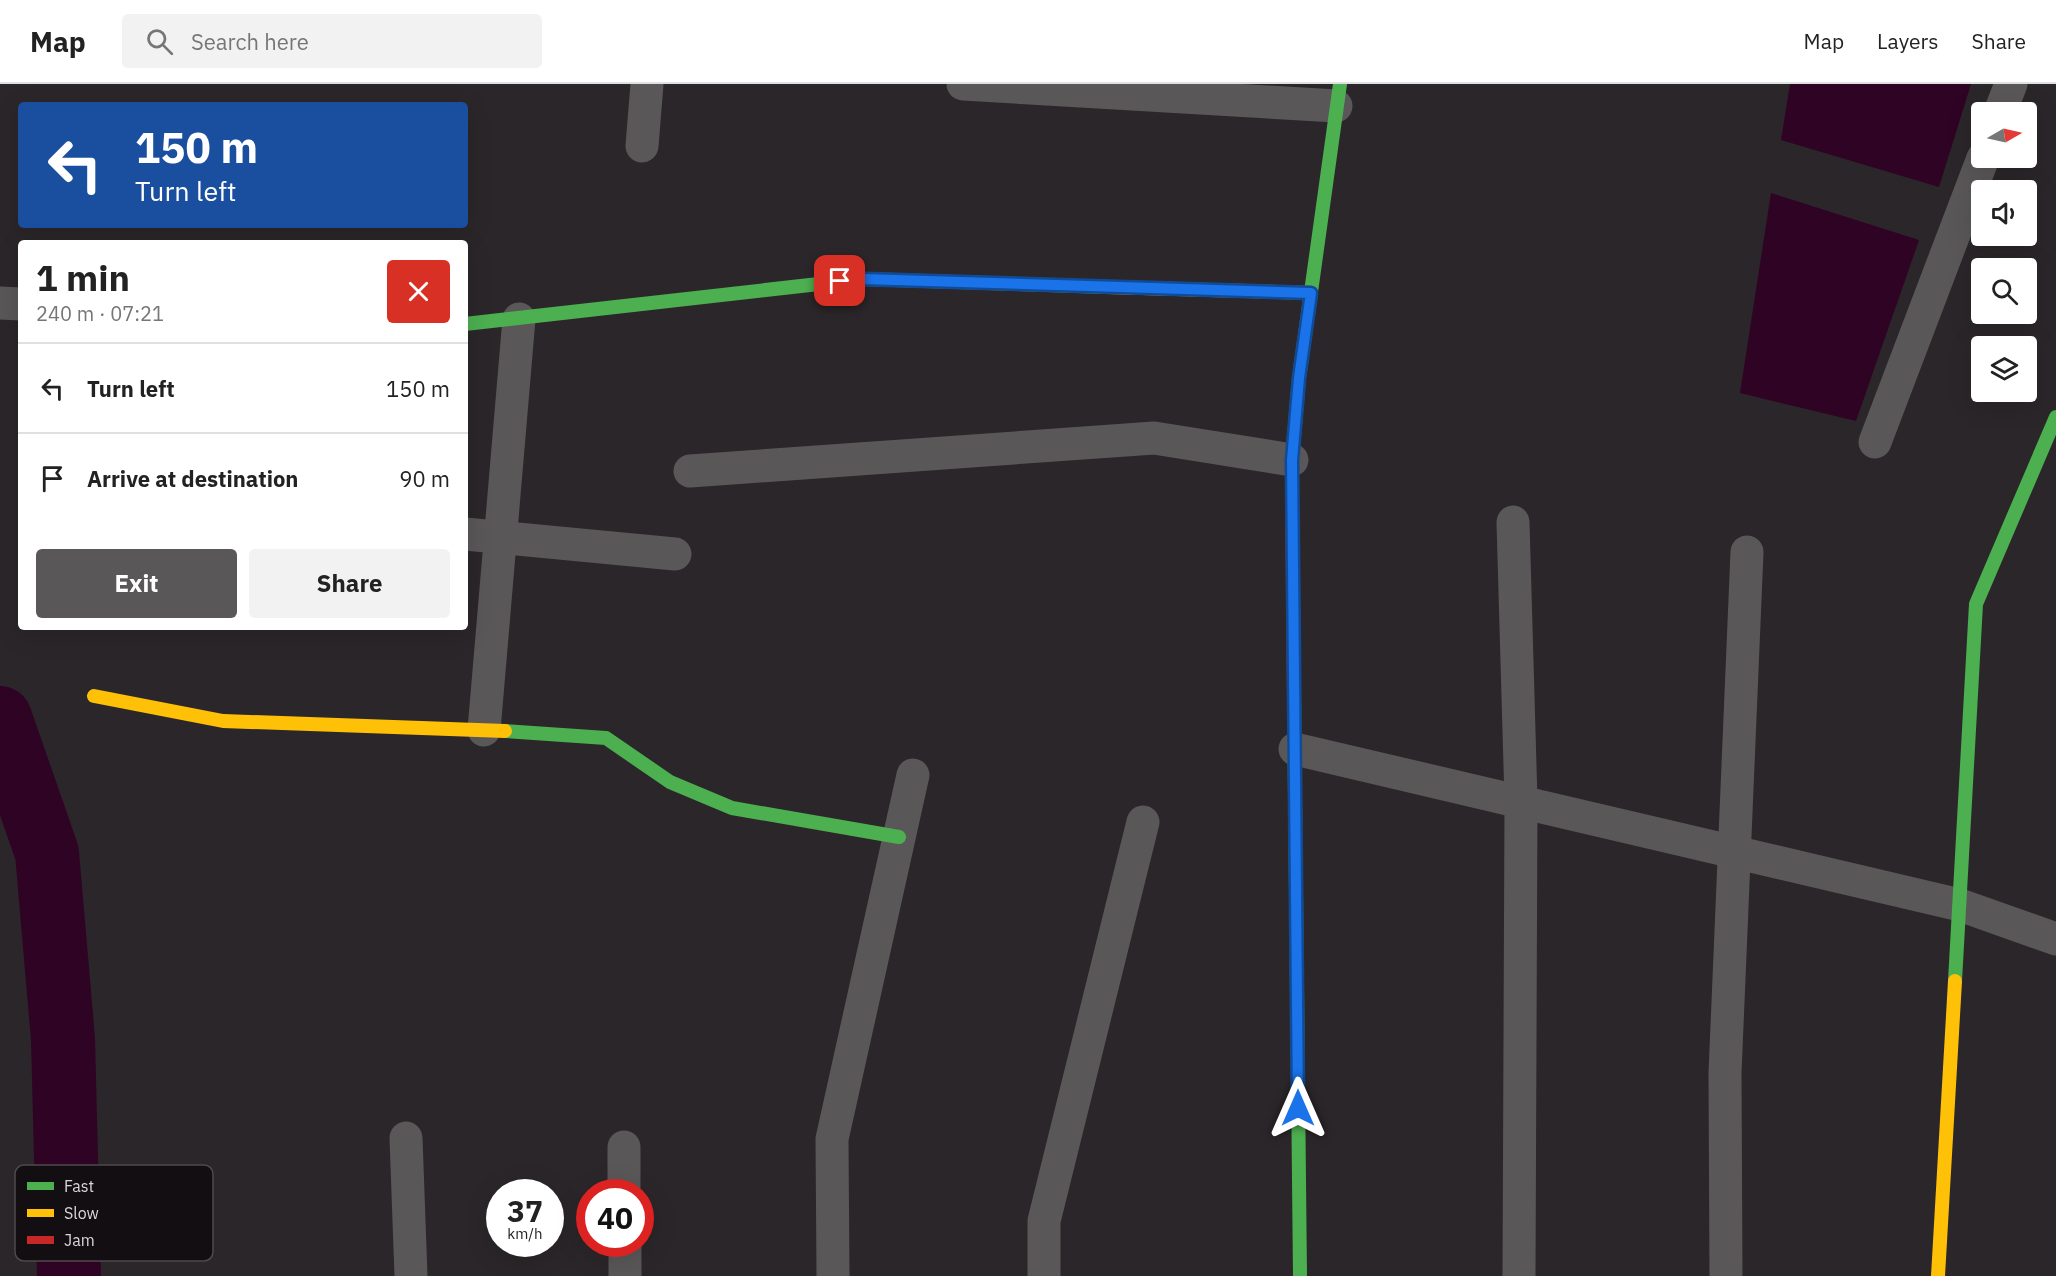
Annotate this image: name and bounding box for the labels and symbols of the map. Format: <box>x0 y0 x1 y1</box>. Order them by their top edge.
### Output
north arrow <box>1971 102 2037 168</box>
pin <box>814 255 865 306</box>
position arrow <box>1266 1076 1330 1140</box>
legend <box>15 1165 213 1261</box>
text: Fast <box>64 1176 94 1196</box>
speed limit sign: 40 <box>576 1179 654 1257</box>
text: Slow <box>64 1203 99 1223</box>
text: Jam <box>64 1230 95 1250</box>

